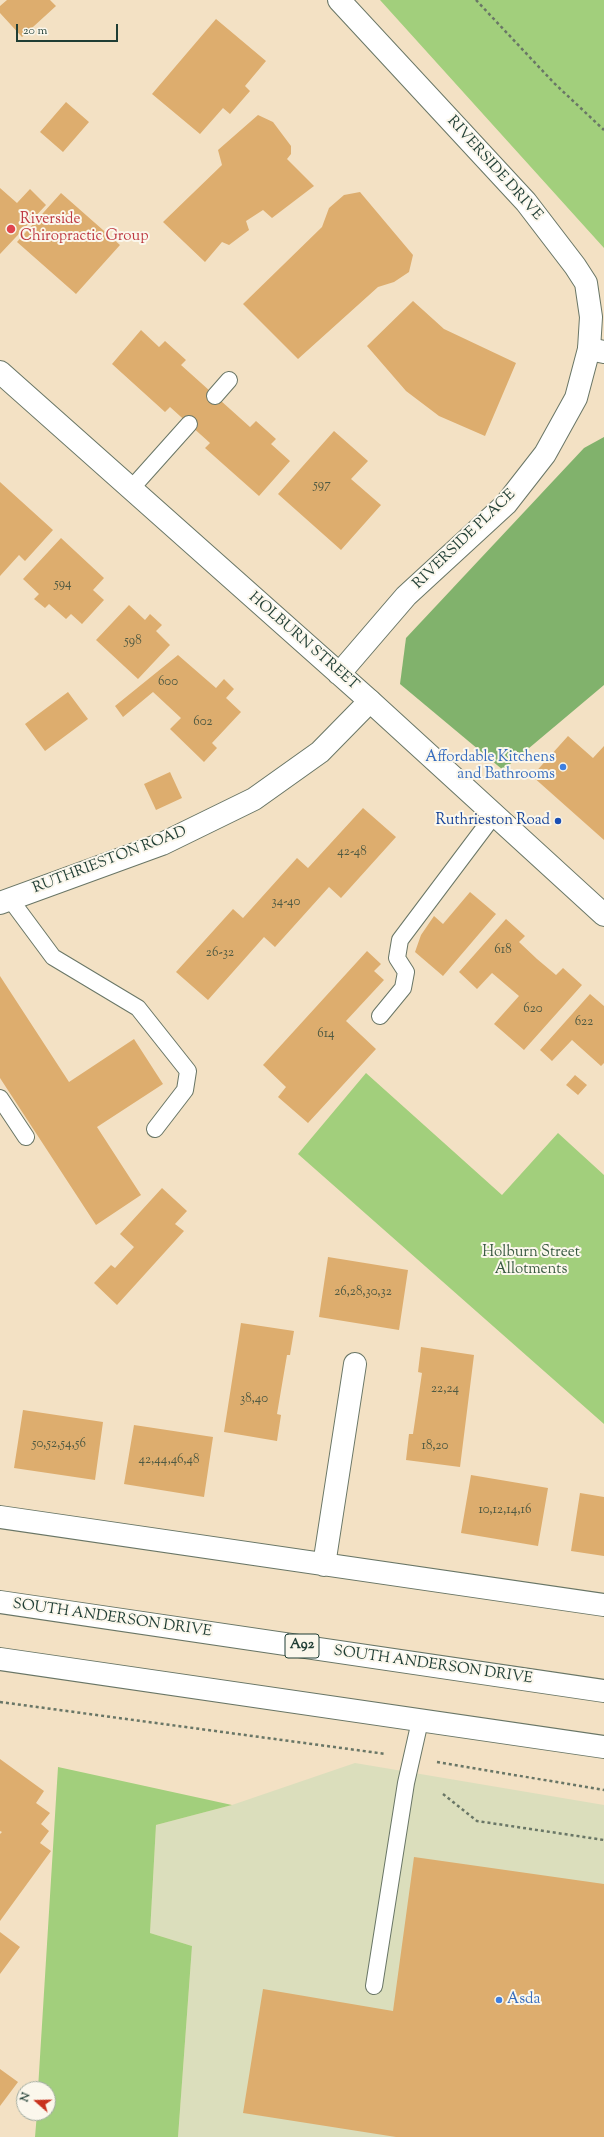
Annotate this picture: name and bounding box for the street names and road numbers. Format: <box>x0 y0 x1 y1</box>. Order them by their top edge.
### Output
street label: RIVERSIDE DRIVE <box>442 113 546 225</box>
street label: RIVERSIDE PLACE <box>410 486 520 594</box>
street label: HOLBURN STREET <box>244 589 362 695</box>
street label: RUTHRIESTON ROAD <box>31 823 189 899</box>
street label: SOUTH ANDERSON DRIVE <box>11 1596 213 1642</box>
road number: A92 <box>285 1634 319 1658</box>
street label: SOUTH ANDERSON DRIVE <box>332 1643 534 1689</box>

